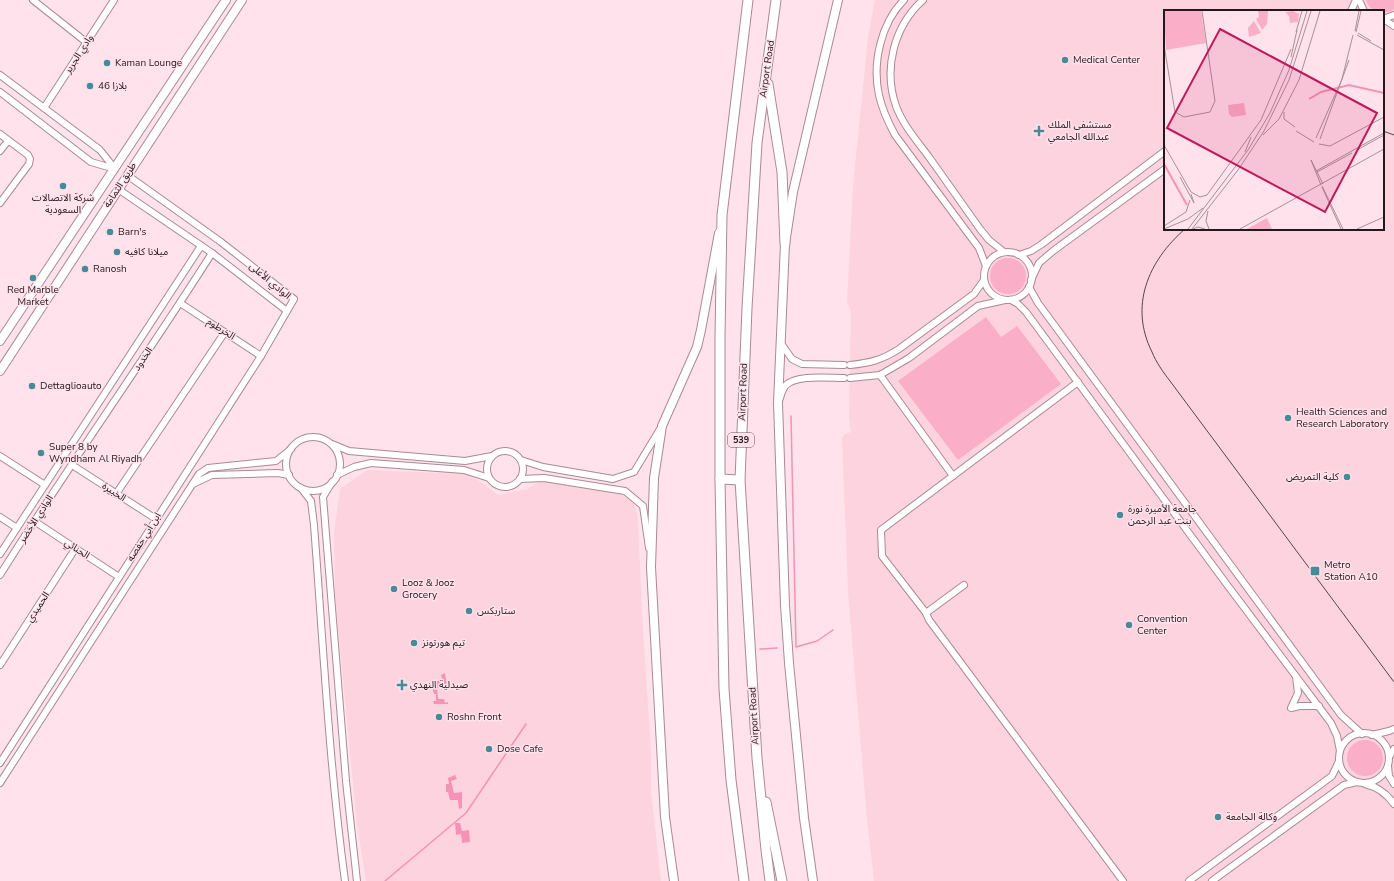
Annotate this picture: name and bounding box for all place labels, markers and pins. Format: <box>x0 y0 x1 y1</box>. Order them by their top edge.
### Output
place label: Medical Center <box>1073 53 1141 67</box>
marker: Medical Center <box>1060 55 1070 65</box>
place label: Kaman Lounge <box>115 56 182 70</box>
marker: Kaman Lounge <box>102 58 112 68</box>
place label: بلازا 46 <box>98 79 127 93</box>
marker: بلازا 46 <box>85 81 95 91</box>
place label: مستشفى الملك عبدالله الجامعي <box>1048 118 1112 144</box>
marker: مستشفى الملك عبدالله الجامعي <box>1033 125 1045 137</box>
marker: شركة الاتصالات السعودية <box>58 181 68 191</box>
place label: شركة الاتصالات السعودية <box>32 191 94 217</box>
place label: Barn's <box>118 225 147 239</box>
marker: Barn's <box>105 227 115 237</box>
place label: ميلانا كافيه <box>125 245 168 259</box>
marker: ميلانا كافيه <box>112 247 122 257</box>
place label: Ranosh <box>93 262 127 276</box>
marker: Ranosh <box>80 264 90 274</box>
marker: Red Marble Market <box>28 273 38 283</box>
place label: Red Marble Market <box>7 283 59 309</box>
place label: Dettaglioauto <box>40 379 102 393</box>
marker: Dettaglioauto <box>27 381 37 391</box>
place label: Health Sciences and Research Laboratory <box>1296 405 1390 431</box>
marker: Health Sciences and Research Laboratory <box>1283 413 1293 423</box>
place label: Super 8 by Wyndham Al Riyadh <box>49 440 142 466</box>
marker: Super 8 by Wyndham Al Riyadh <box>36 448 46 458</box>
place label: كلية التمريض <box>1286 470 1340 484</box>
marker: كلية التمريض <box>1342 472 1352 482</box>
place label: جامعة الأميرة نورة بنت عبد الرحمن <box>1128 502 1197 528</box>
marker: جامعة الأميرة نورة بنت عبد الرحمن <box>1115 510 1125 520</box>
place label: Metro Station A10 <box>1324 558 1378 584</box>
marker: Metro Station A10 <box>1309 565 1321 577</box>
place label: Looz & Jooz Grocery <box>402 576 454 602</box>
marker: Looz & Jooz Grocery <box>389 584 399 594</box>
place label: ستاربكس <box>477 604 515 618</box>
marker: ستاربكس <box>464 606 474 616</box>
place label: Convention Center <box>1137 612 1188 638</box>
marker: Convention Center <box>1124 620 1134 630</box>
place label: تيم هورتونز <box>421 636 465 650</box>
marker: تيم هورتونز <box>409 638 419 648</box>
place label: صيدلية النهدي <box>410 678 468 692</box>
marker: صيدلية النهدي <box>397 680 407 690</box>
place label: Roshn Front <box>447 710 502 724</box>
marker: Roshn Front <box>434 712 444 722</box>
place label: Dose Cafe <box>497 742 543 756</box>
marker: Dose Cafe <box>484 744 494 754</box>
place label: وكالة الجامعة <box>1226 810 1277 824</box>
marker: وكالة الجامعة <box>1213 812 1223 822</box>

